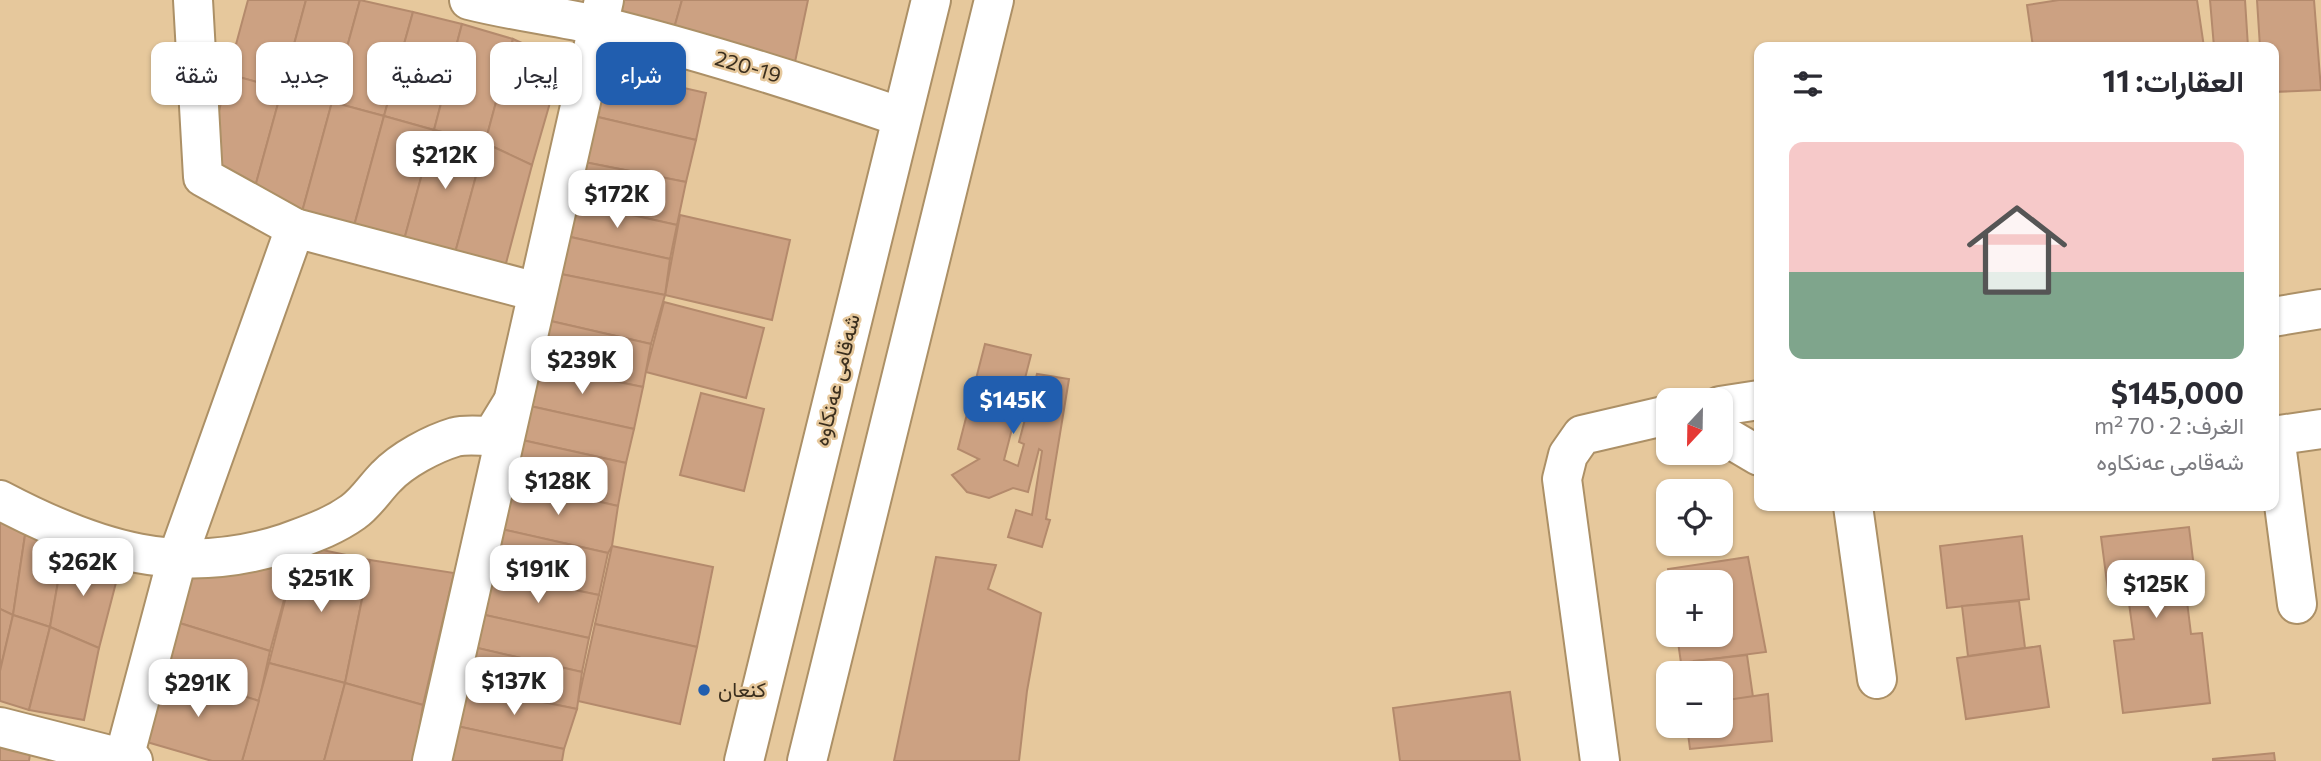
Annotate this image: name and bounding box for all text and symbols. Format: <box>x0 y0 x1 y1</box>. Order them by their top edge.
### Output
chip: شقة <box>151 42 242 105</box>
chip: جديد <box>256 42 353 105</box>
chip: تصفية <box>367 42 476 105</box>
chip: إيجار <box>490 42 582 105</box>
chip: شراء <box>596 42 686 105</box>
street label: 220-19 <box>713 44 784 87</box>
text: العقارات: 11 <box>2103 61 2244 98</box>
icon: filters <box>1789 65 1827 103</box>
pin: $212K <box>396 132 494 191</box>
text: $212K <box>412 140 478 168</box>
pin: $172K <box>568 170 666 230</box>
text: $172K <box>584 179 650 207</box>
icon: home <box>1954 187 2080 313</box>
street label: شەقامی عەنکاوە <box>807 311 866 449</box>
pin: $239K <box>533 336 631 396</box>
text: $239K <box>547 345 617 373</box>
text: $145,000 <box>2111 373 2244 410</box>
pin: $145K <box>964 376 1062 436</box>
text: $145K <box>979 385 1047 413</box>
north arrow <box>1656 388 1732 466</box>
map controls <box>1656 388 1733 738</box>
text: الغرف: 2 · 70 m² <box>2094 411 2244 439</box>
text: شەقامی عەنکاوە <box>2096 447 2244 475</box>
pin: $128K <box>509 458 607 517</box>
text: $128K <box>525 466 591 494</box>
button: locate <box>1656 479 1733 556</box>
pin: $262K <box>34 538 132 598</box>
pin: $191K <box>489 546 587 605</box>
text: $262K <box>48 547 118 575</box>
pin: $251K <box>272 554 370 614</box>
text: $191K <box>506 554 570 582</box>
pin: $125K <box>2107 560 2205 620</box>
text: $251K <box>288 563 354 591</box>
text: $125K <box>2123 569 2189 597</box>
button: + <box>1656 570 1733 647</box>
pin: $137K <box>465 658 563 717</box>
pin: $291K <box>149 660 247 719</box>
button: − <box>1656 661 1733 738</box>
text: $137K <box>481 666 547 694</box>
text: $291K <box>165 668 231 696</box>
place label: كنعان <box>718 676 766 702</box>
marker: كنعان <box>696 682 712 698</box>

